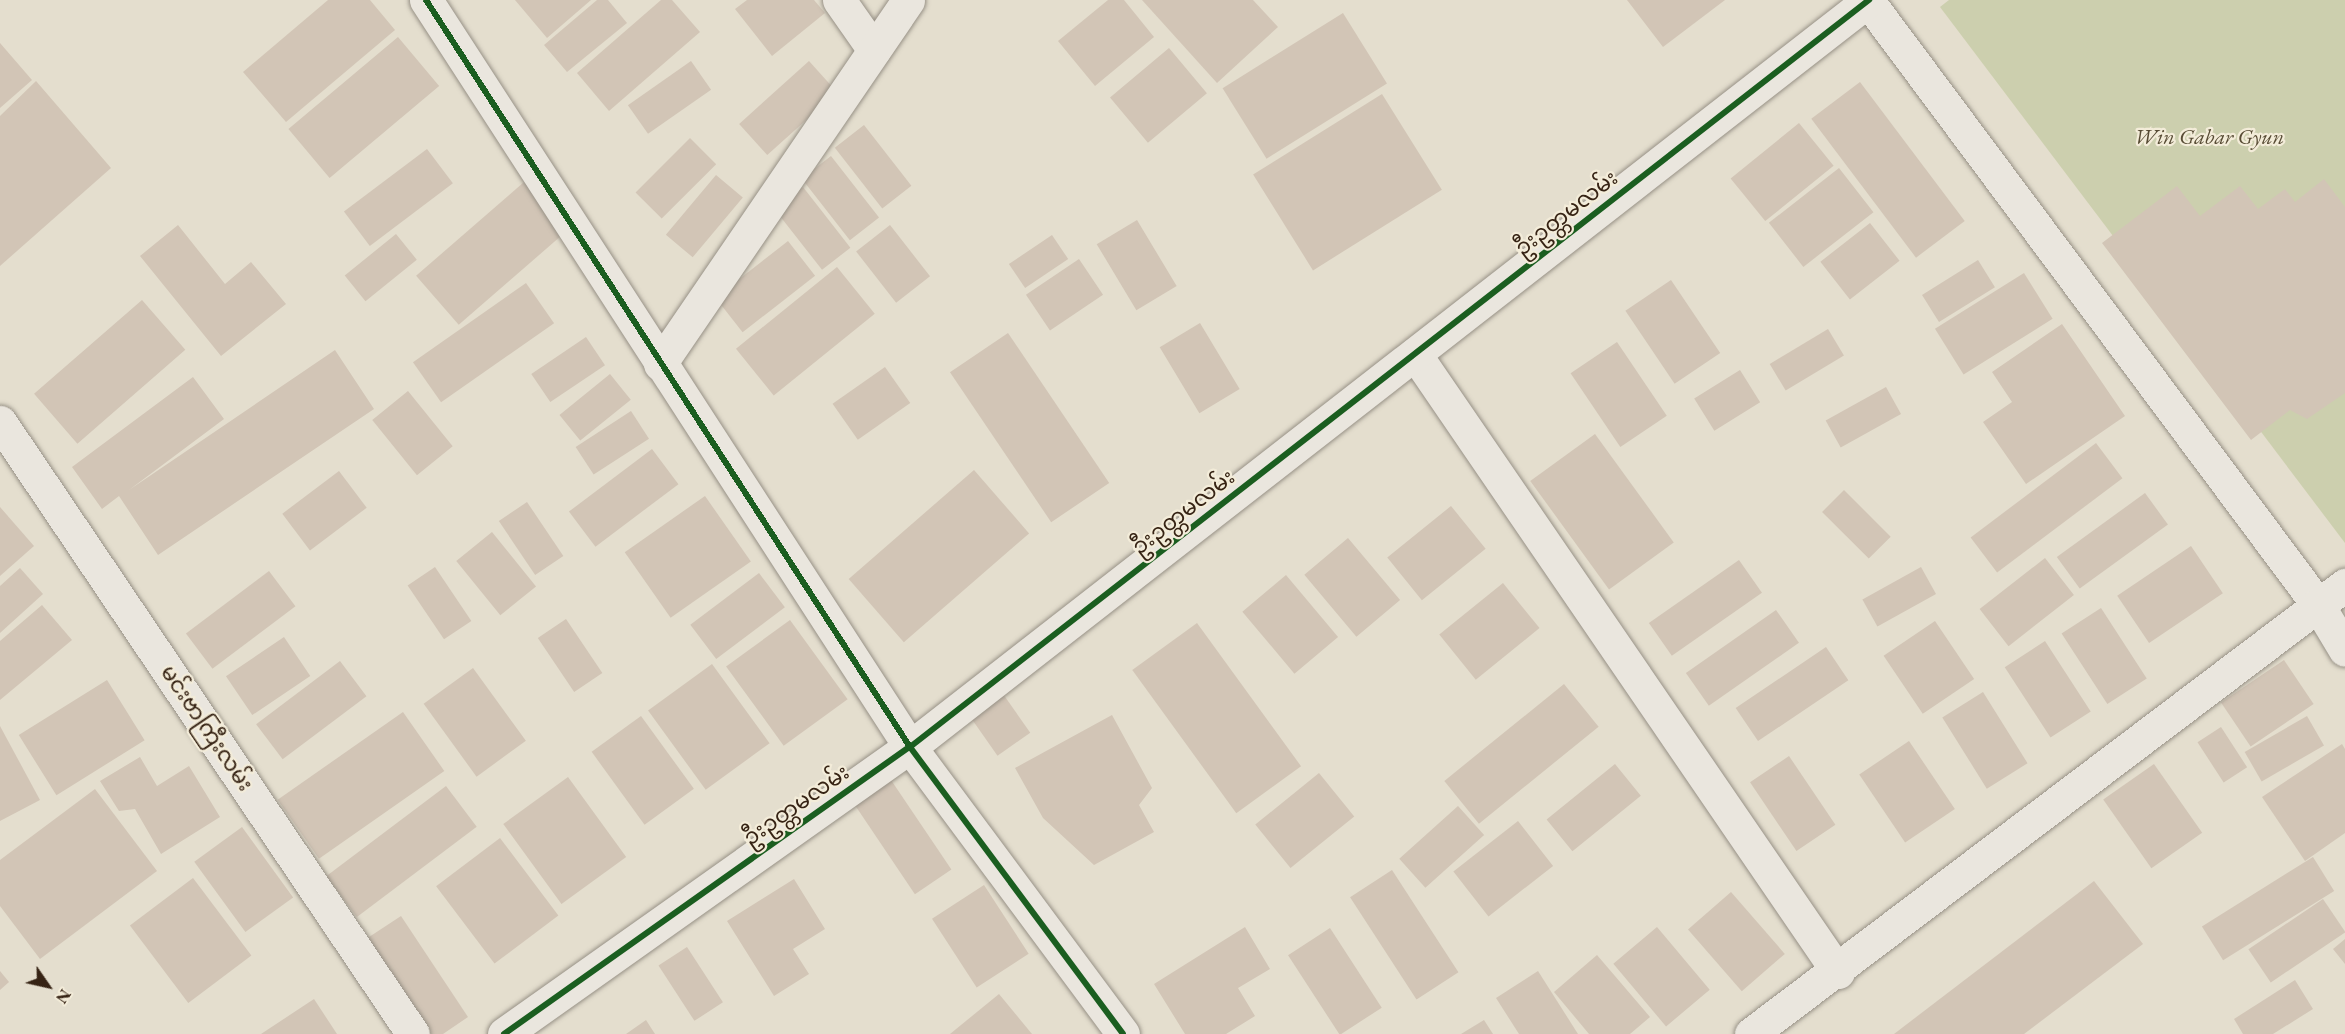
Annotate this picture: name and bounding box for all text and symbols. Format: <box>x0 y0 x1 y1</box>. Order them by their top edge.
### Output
park label: Win Gabar Gyun <box>2134 124 2284 150</box>
street label: ဦးဥတ္တမလမ်း <box>1509 165 1623 261</box>
street label: ဦးဥတ္တမလမ်း <box>1126 464 1240 560</box>
street label: မင်းဗာကြီးလမ်း <box>155 660 259 796</box>
street label: ဦးဥတ္တမလမ်း <box>738 759 854 851</box>
north arrow <box>18 956 78 1016</box>
text: N <box>51 985 76 1008</box>

